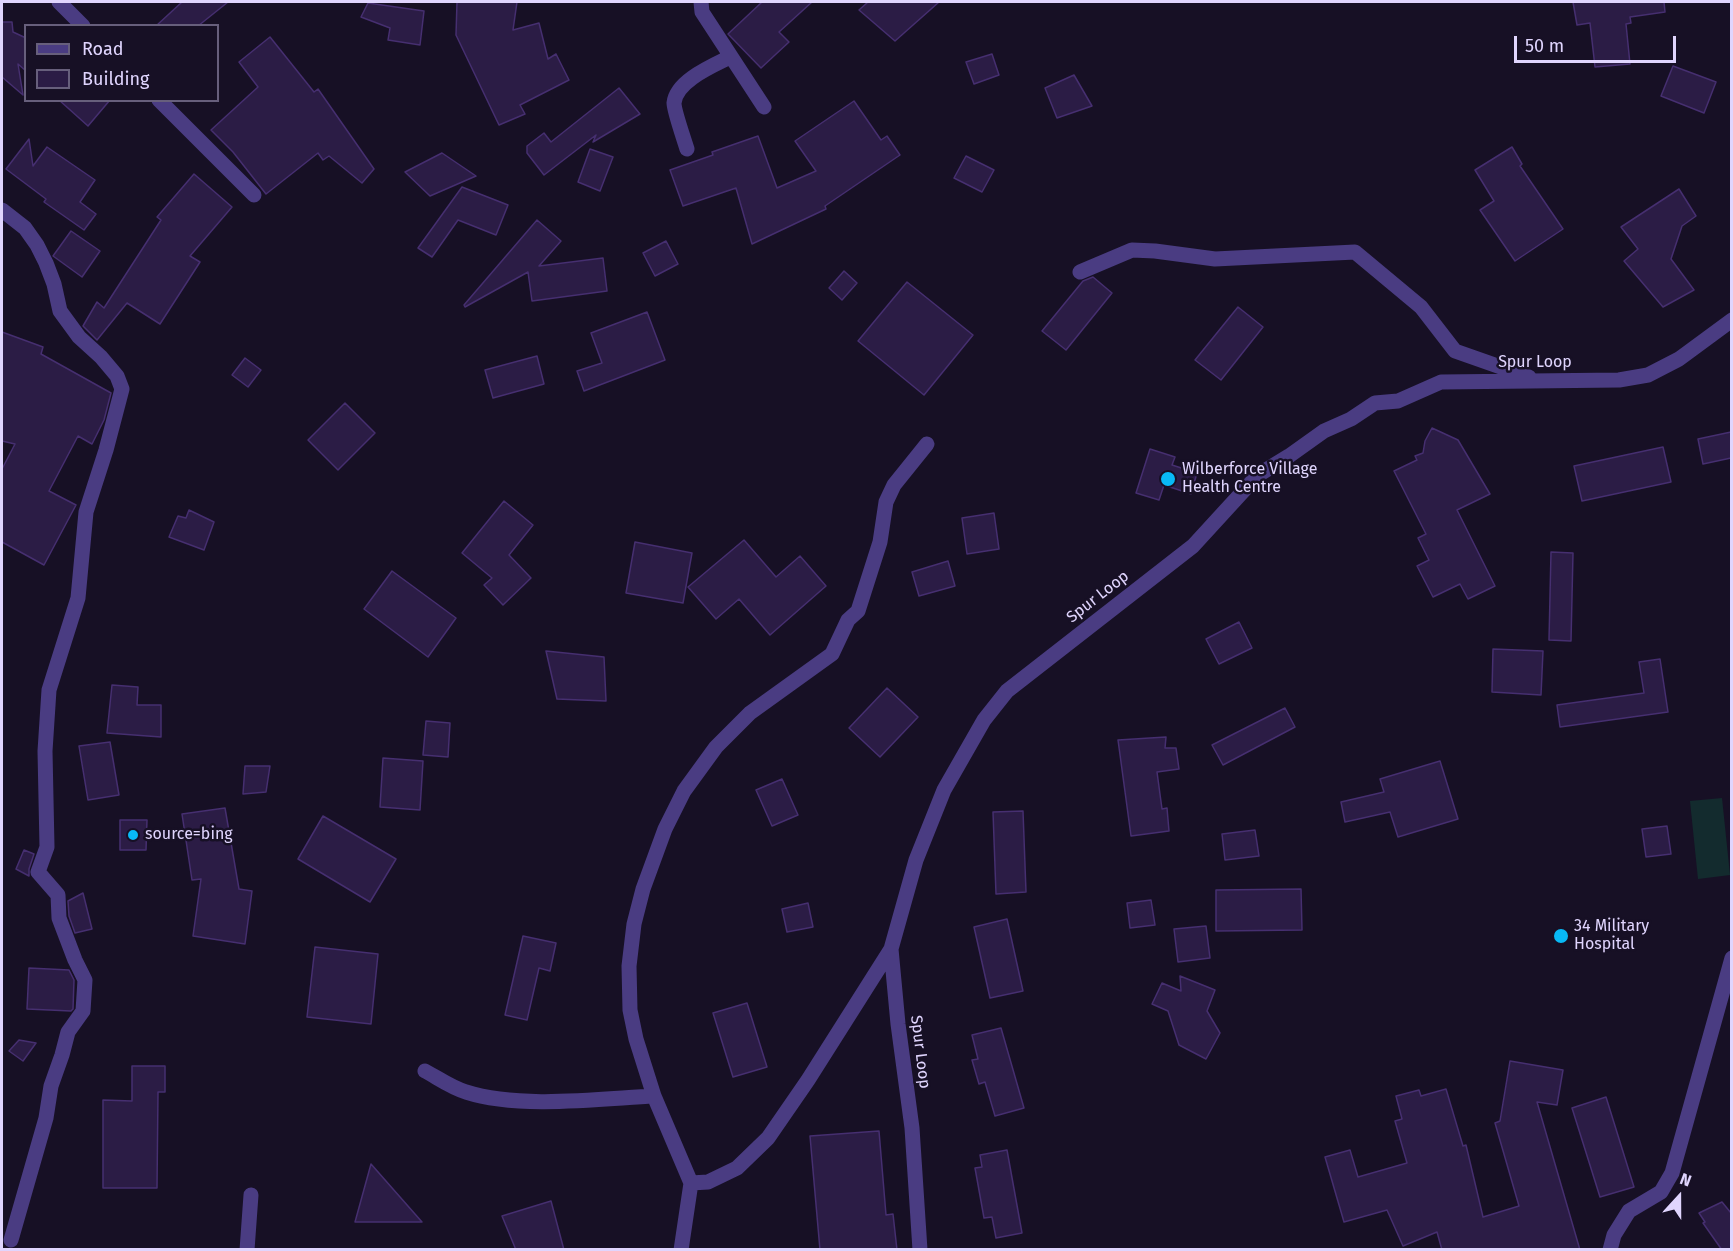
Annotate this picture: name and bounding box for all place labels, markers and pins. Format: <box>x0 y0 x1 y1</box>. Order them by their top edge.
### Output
place label: Wilberforce Village Health Centre <box>1182 460 1317 498</box>
marker: Wilberforce Village Health Centre <box>1159 470 1177 488</box>
place label: source=bing <box>145 825 233 845</box>
marker: source=bing <box>126 828 140 842</box>
place label: 34 Military Hospital <box>1574 917 1649 955</box>
marker: 34 Military Hospital <box>1552 927 1570 945</box>

